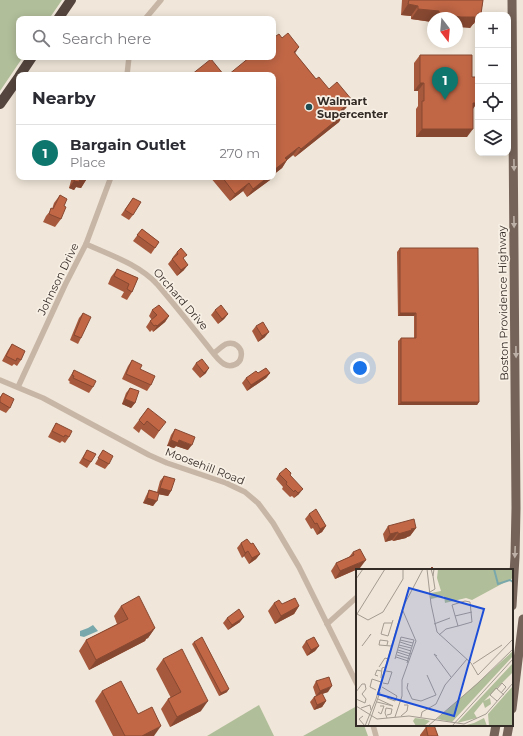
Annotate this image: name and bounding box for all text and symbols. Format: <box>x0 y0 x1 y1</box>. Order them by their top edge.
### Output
north arrow <box>427 12 463 48</box>
map controls <box>475 12 511 156</box>
button: + <box>475 12 511 48</box>
search box <box>16 16 276 60</box>
icon: search <box>30 27 52 49</box>
text: Search here <box>62 29 151 48</box>
button: − <box>475 48 511 84</box>
pin: 1 <box>432 67 458 100</box>
button: locate <box>475 84 511 120</box>
text: Nearby <box>32 88 96 108</box>
place label: Walmart Supercenter <box>317 94 388 121</box>
marker: Walmart Supercenter <box>304 102 314 112</box>
button: layers <box>475 120 511 156</box>
text: Bargain Outlet <box>70 135 186 154</box>
text: 1 <box>42 145 48 161</box>
text: 270 m <box>219 145 260 161</box>
text: Place <box>70 154 106 170</box>
one-way arrow <box>511 159 517 172</box>
one-way arrow <box>511 216 517 229</box>
street label: Boston Providence Highway <box>495 225 511 381</box>
street label: Johnson Drive <box>34 240 82 318</box>
street label: Orchard Drive <box>150 265 212 333</box>
one-way arrow <box>513 346 519 359</box>
your location <box>350 358 370 378</box>
street label: Moosehill Road <box>163 444 247 488</box>
one-way arrow <box>512 546 519 558</box>
inset map <box>356 569 513 726</box>

